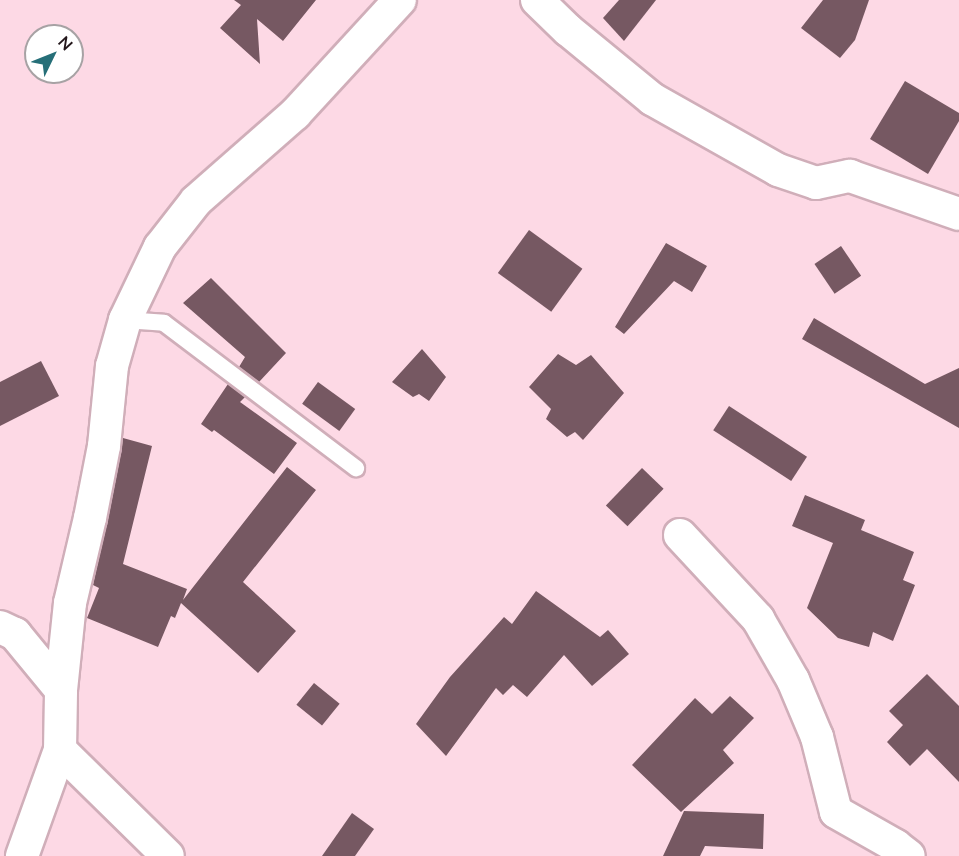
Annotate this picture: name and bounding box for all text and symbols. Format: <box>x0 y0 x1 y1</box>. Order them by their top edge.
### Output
north arrow <box>24 24 84 84</box>
text: N <box>55 32 77 54</box>

